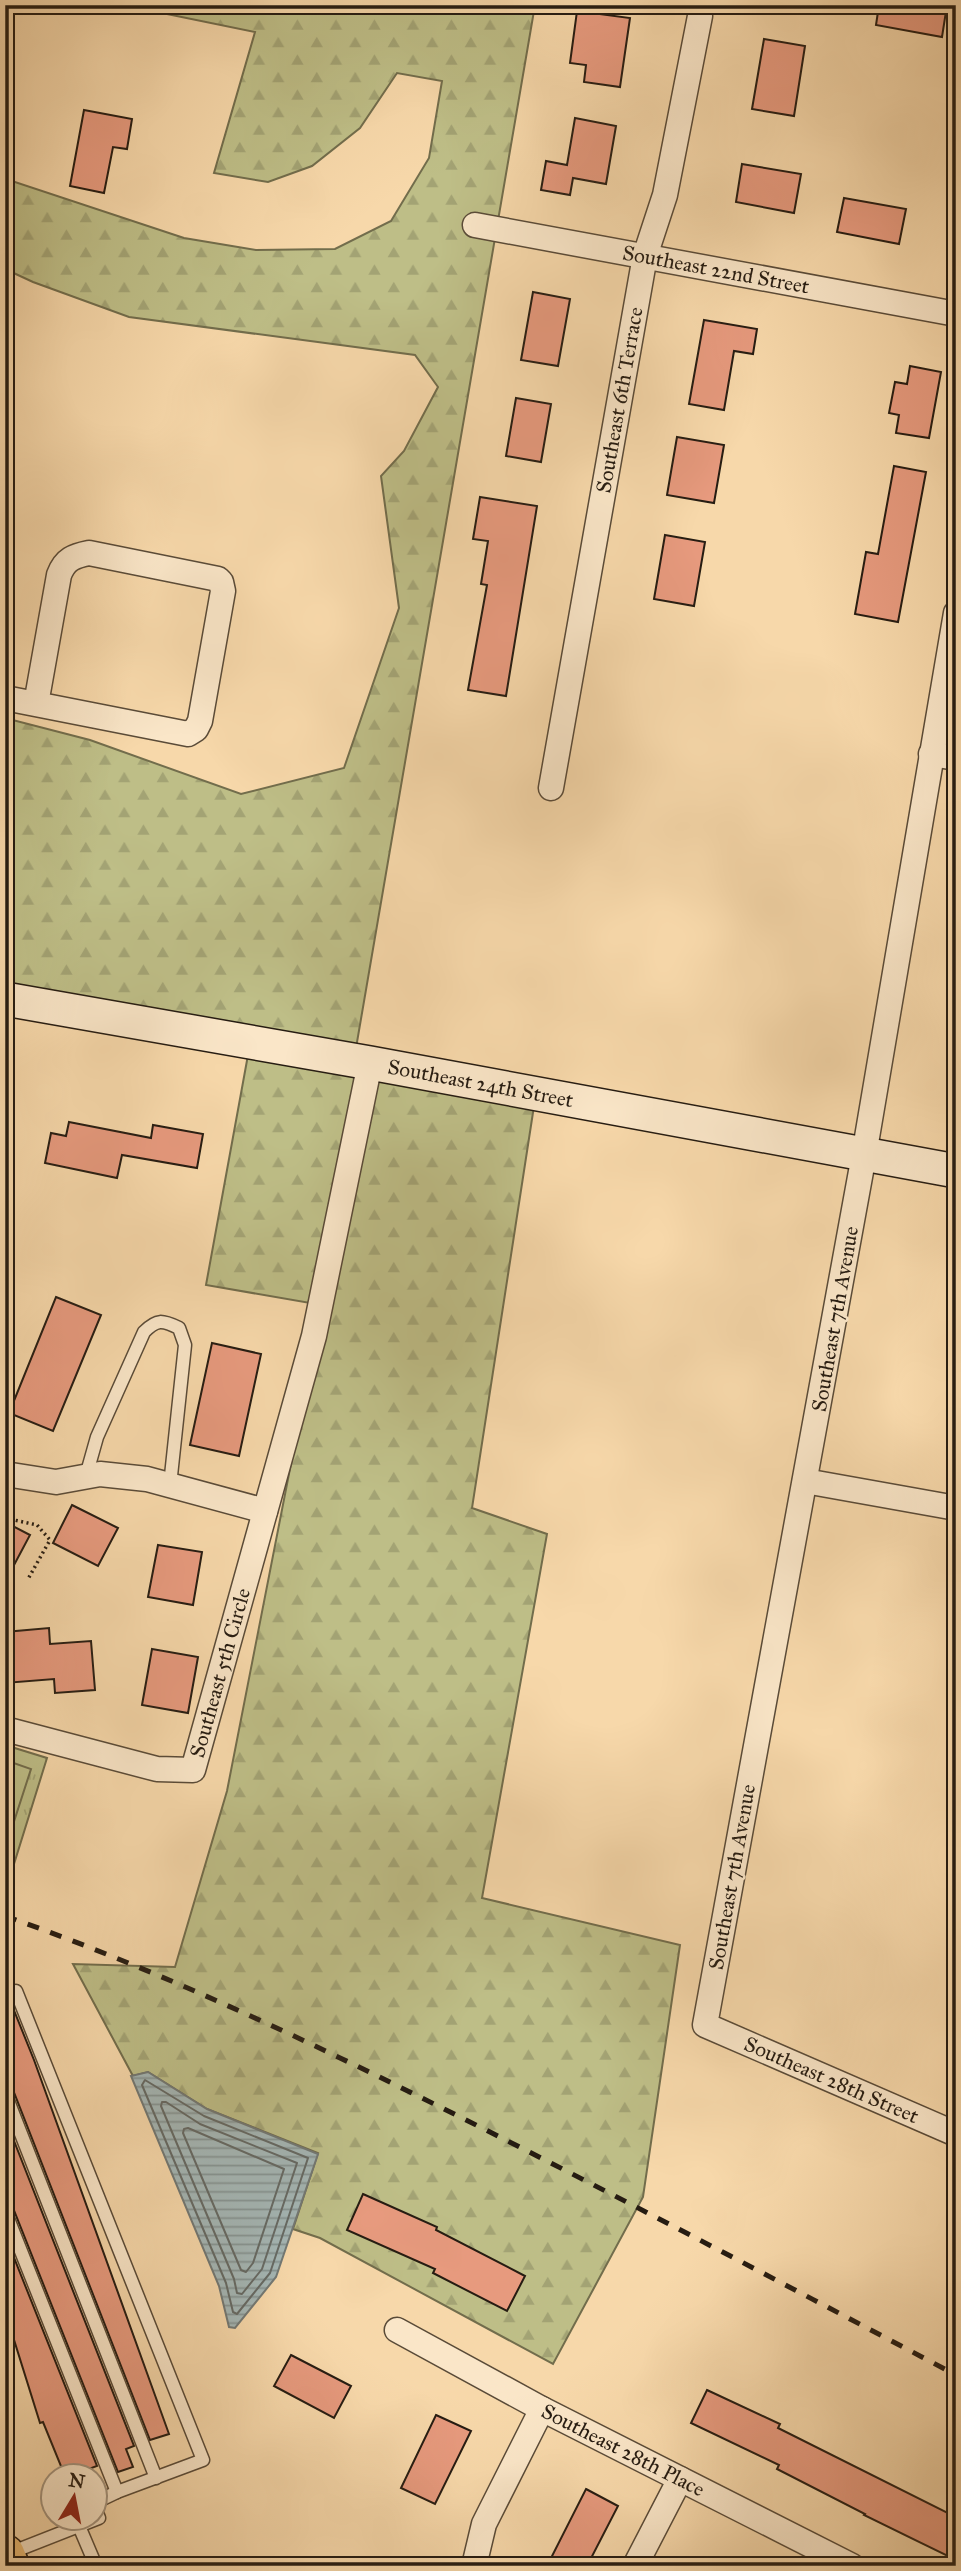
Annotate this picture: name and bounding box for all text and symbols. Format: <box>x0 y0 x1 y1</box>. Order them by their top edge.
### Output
street label: Southeast 22nd Street <box>620 240 812 300</box>
street label: Southeast 6th Terrace <box>590 305 649 495</box>
street label: Southeast 24th Street <box>386 1054 576 1113</box>
street label: Southeast 7th Avenue <box>806 1224 864 1414</box>
street label: Southeast 5th Circle <box>184 1585 256 1761</box>
street label: Southeast 7th Avenue <box>703 1782 761 1972</box>
street label: Southeast 28th Street <box>740 2031 923 2129</box>
street label: Southeast 28th Place <box>537 2398 709 2502</box>
north arrow <box>38 2462 108 2532</box>
text: N <box>67 2468 87 2493</box>

